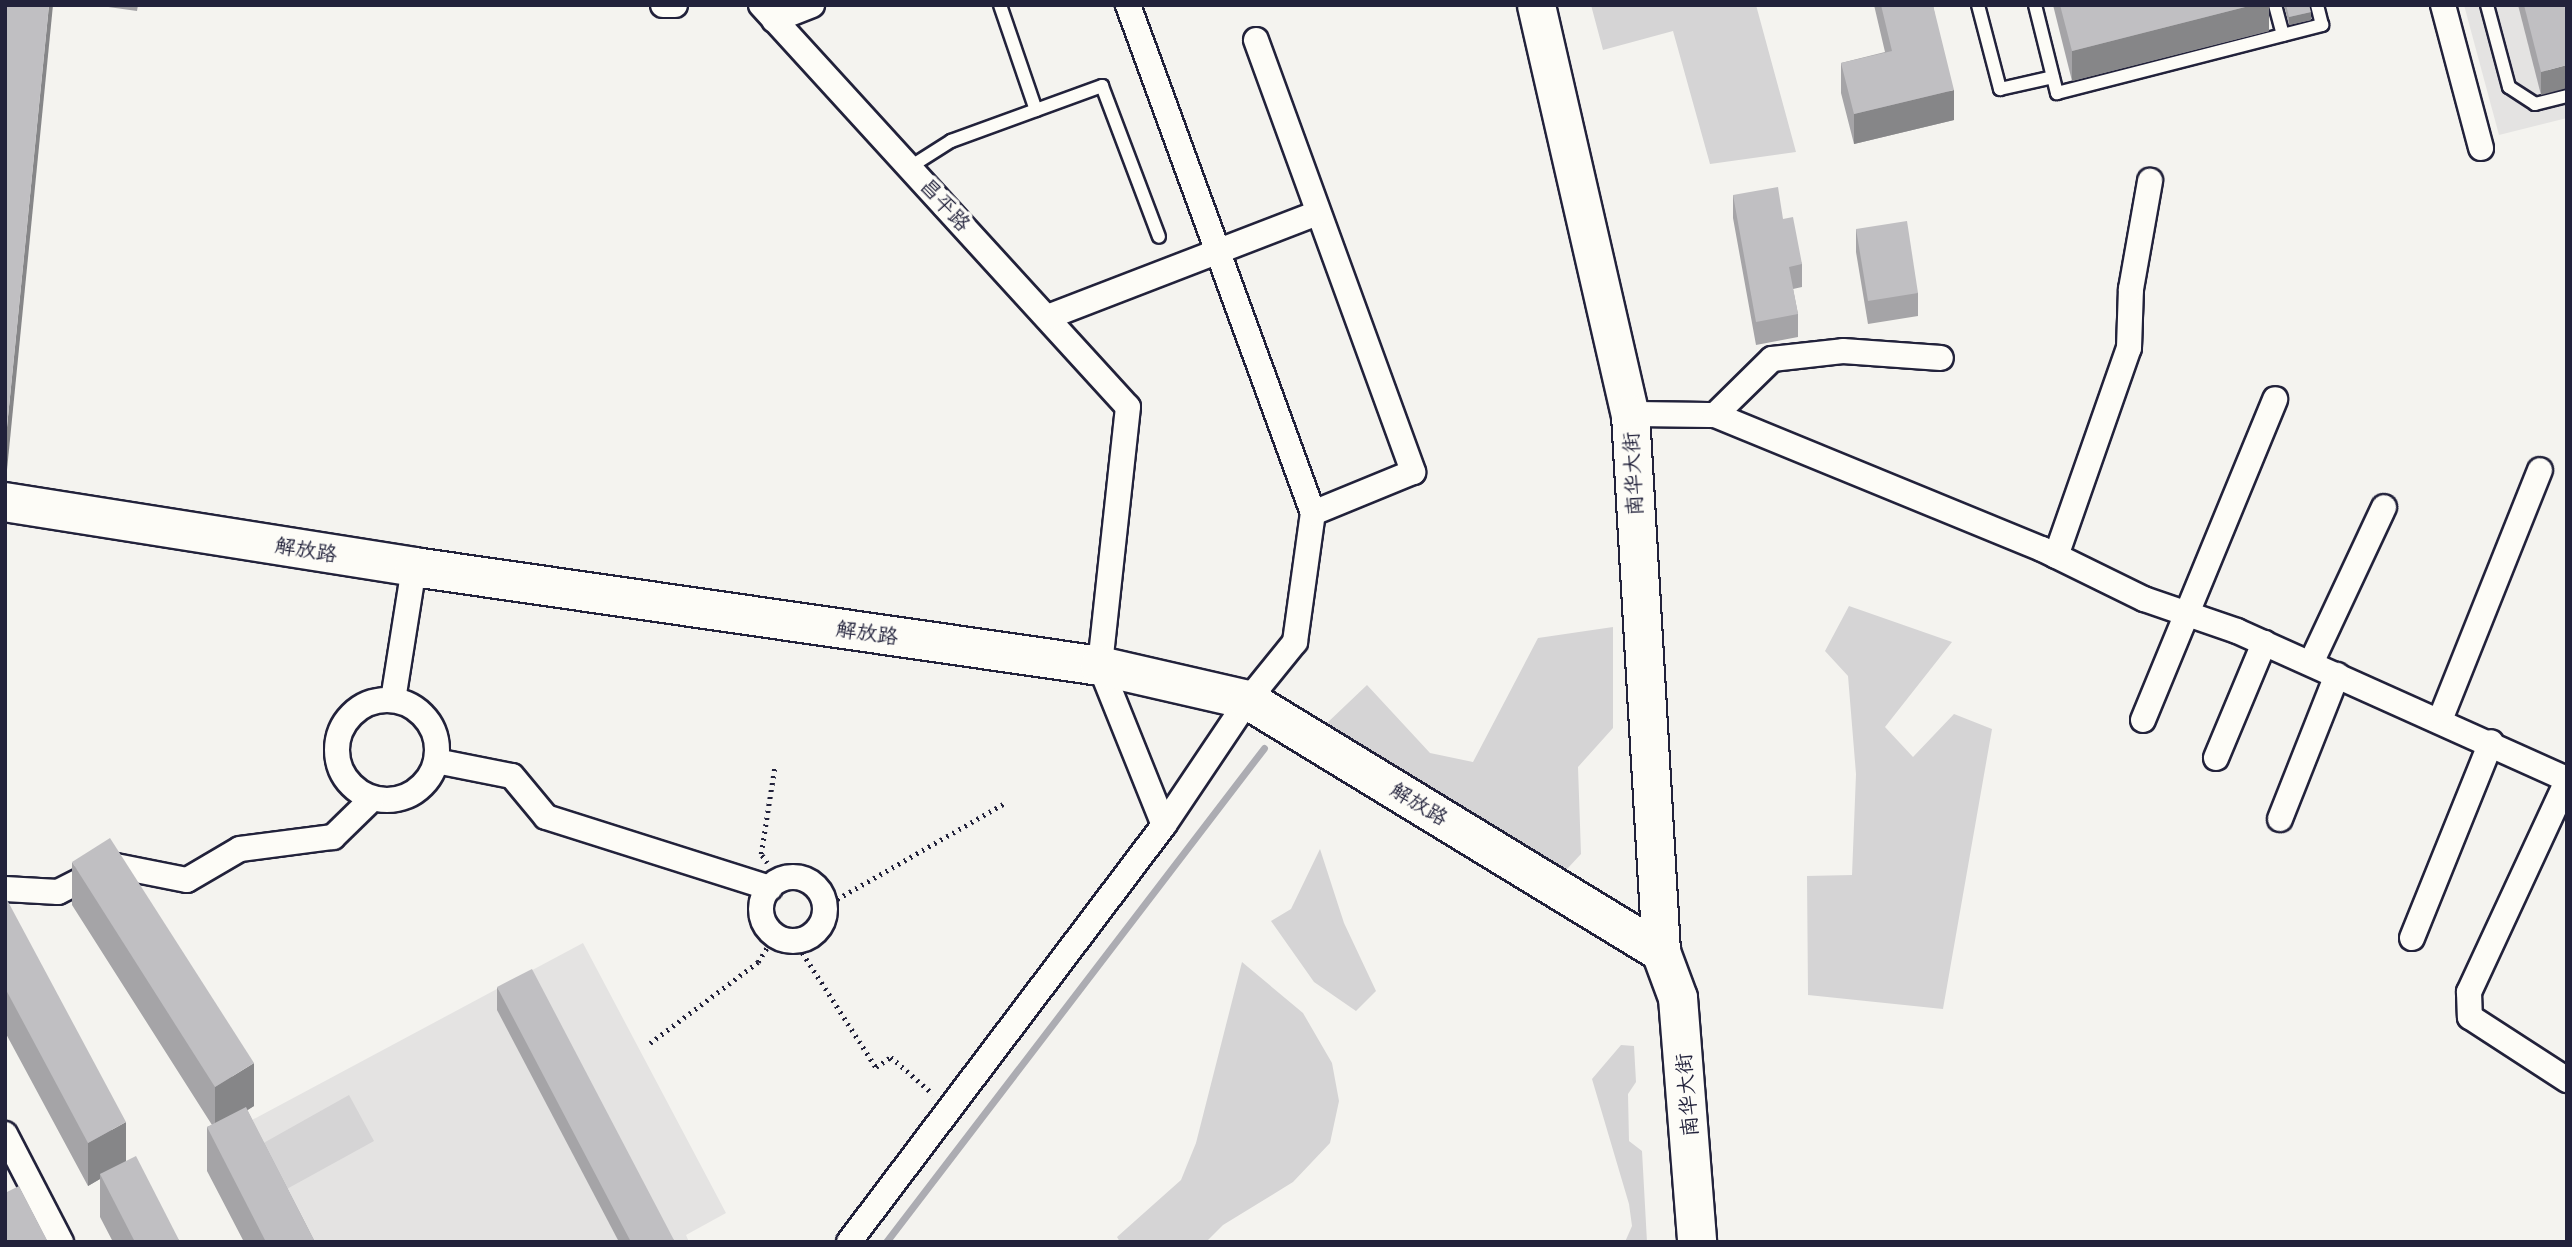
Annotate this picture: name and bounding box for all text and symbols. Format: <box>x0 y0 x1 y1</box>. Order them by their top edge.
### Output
street label: 昌平路 <box>914 173 976 237</box>
street label: 南华大街 <box>1618 431 1648 517</box>
street label: 解放路 <box>273 533 339 567</box>
street label: 解放路 <box>834 616 900 650</box>
street label: 解放路 <box>1386 777 1452 831</box>
street label: 南华大街 <box>1671 1052 1703 1138</box>

